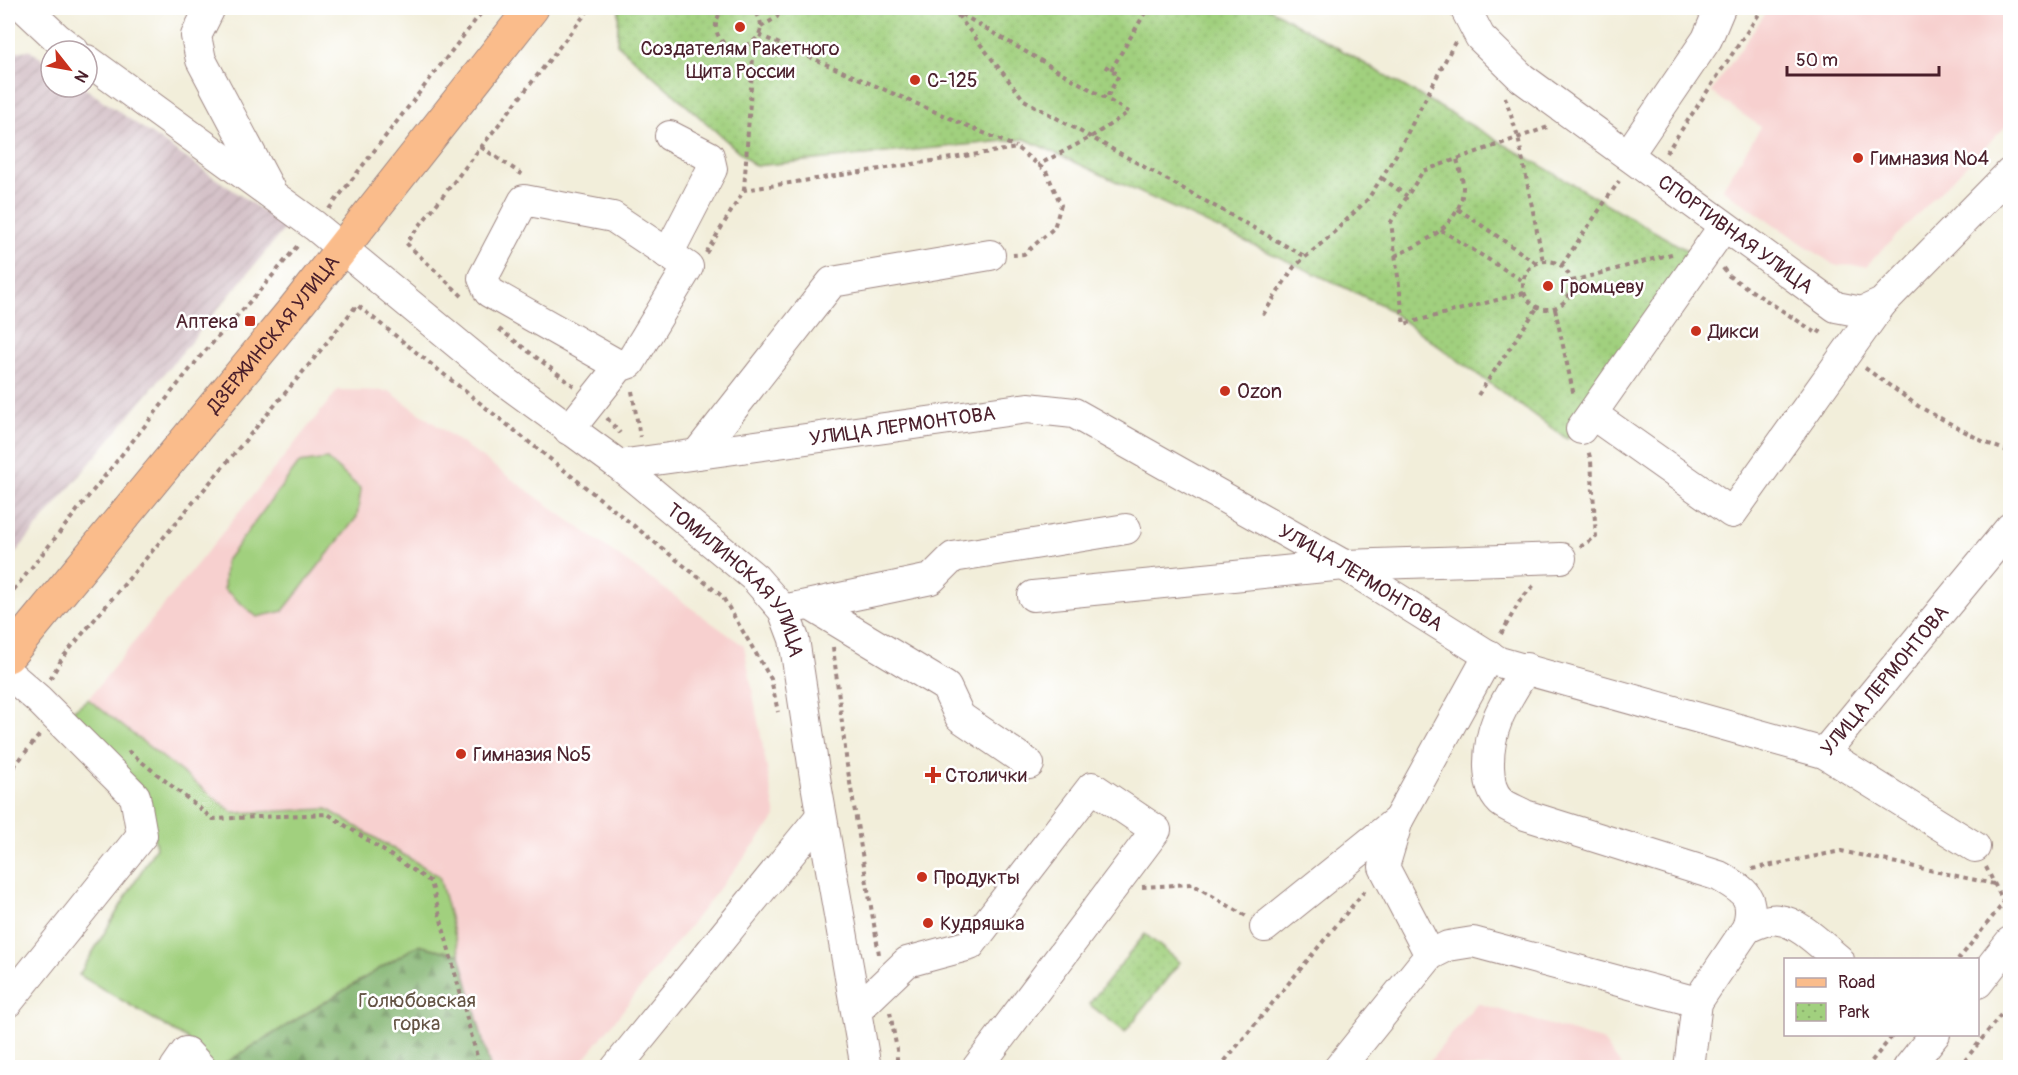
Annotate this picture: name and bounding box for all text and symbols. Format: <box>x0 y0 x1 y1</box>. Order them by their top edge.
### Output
marker: Создателям Ракетного Щита России <box>733 20 747 34</box>
place label: Создателям Ракетного Щита России <box>640 36 840 84</box>
north arrow <box>39 39 99 99</box>
scale bar <box>1787 39 1938 77</box>
text: 50 m <box>1796 49 1838 72</box>
text: N <box>70 66 92 86</box>
place label: С-125 <box>927 68 978 93</box>
marker: С-125 <box>908 73 922 87</box>
place label: Гимназия №4 <box>1870 146 1989 171</box>
marker: Гимназия №4 <box>1851 151 1865 165</box>
street label: СПОРТИВНАЯ УЛИЦА <box>1653 169 1818 299</box>
street label: ДЗЕРЖИНСКАЯ УЛИЦА <box>200 250 345 419</box>
place label: Громцеву <box>1560 274 1644 299</box>
marker: Громцеву <box>1541 279 1555 293</box>
place label: Аптека <box>175 309 238 334</box>
marker: Аптека <box>243 314 257 328</box>
place label: Дикси <box>1707 319 1758 344</box>
marker: Дикси <box>1689 324 1703 338</box>
place label: Ozon <box>1237 379 1282 404</box>
marker: Ozon <box>1218 384 1232 398</box>
street label: УЛИЦА ЛЕРМОНТОВА <box>808 400 997 451</box>
street label: ТОМИЛИНСКАЯ УЛИЦА <box>662 497 809 659</box>
street label: УЛИЦА ЛЕРМОНТОВА <box>1274 518 1448 637</box>
street label: УЛИЦА ЛЕРМОНТОВА <box>1815 600 1954 760</box>
place label: Гимназия №5 <box>473 742 591 767</box>
marker: Гимназия №5 <box>454 747 468 761</box>
place label: Столички <box>945 763 1027 788</box>
marker: Столички <box>926 768 940 782</box>
place label: Продукты <box>934 865 1020 890</box>
marker: Продукты <box>915 870 929 884</box>
place label: Кудряшка <box>940 911 1025 936</box>
marker: Кудряшка <box>921 916 935 930</box>
legend <box>1784 958 1979 1036</box>
text: Road <box>1838 971 1875 994</box>
park label: Голюбовская горка <box>358 988 476 1036</box>
text: Park <box>1838 1001 1870 1024</box>

